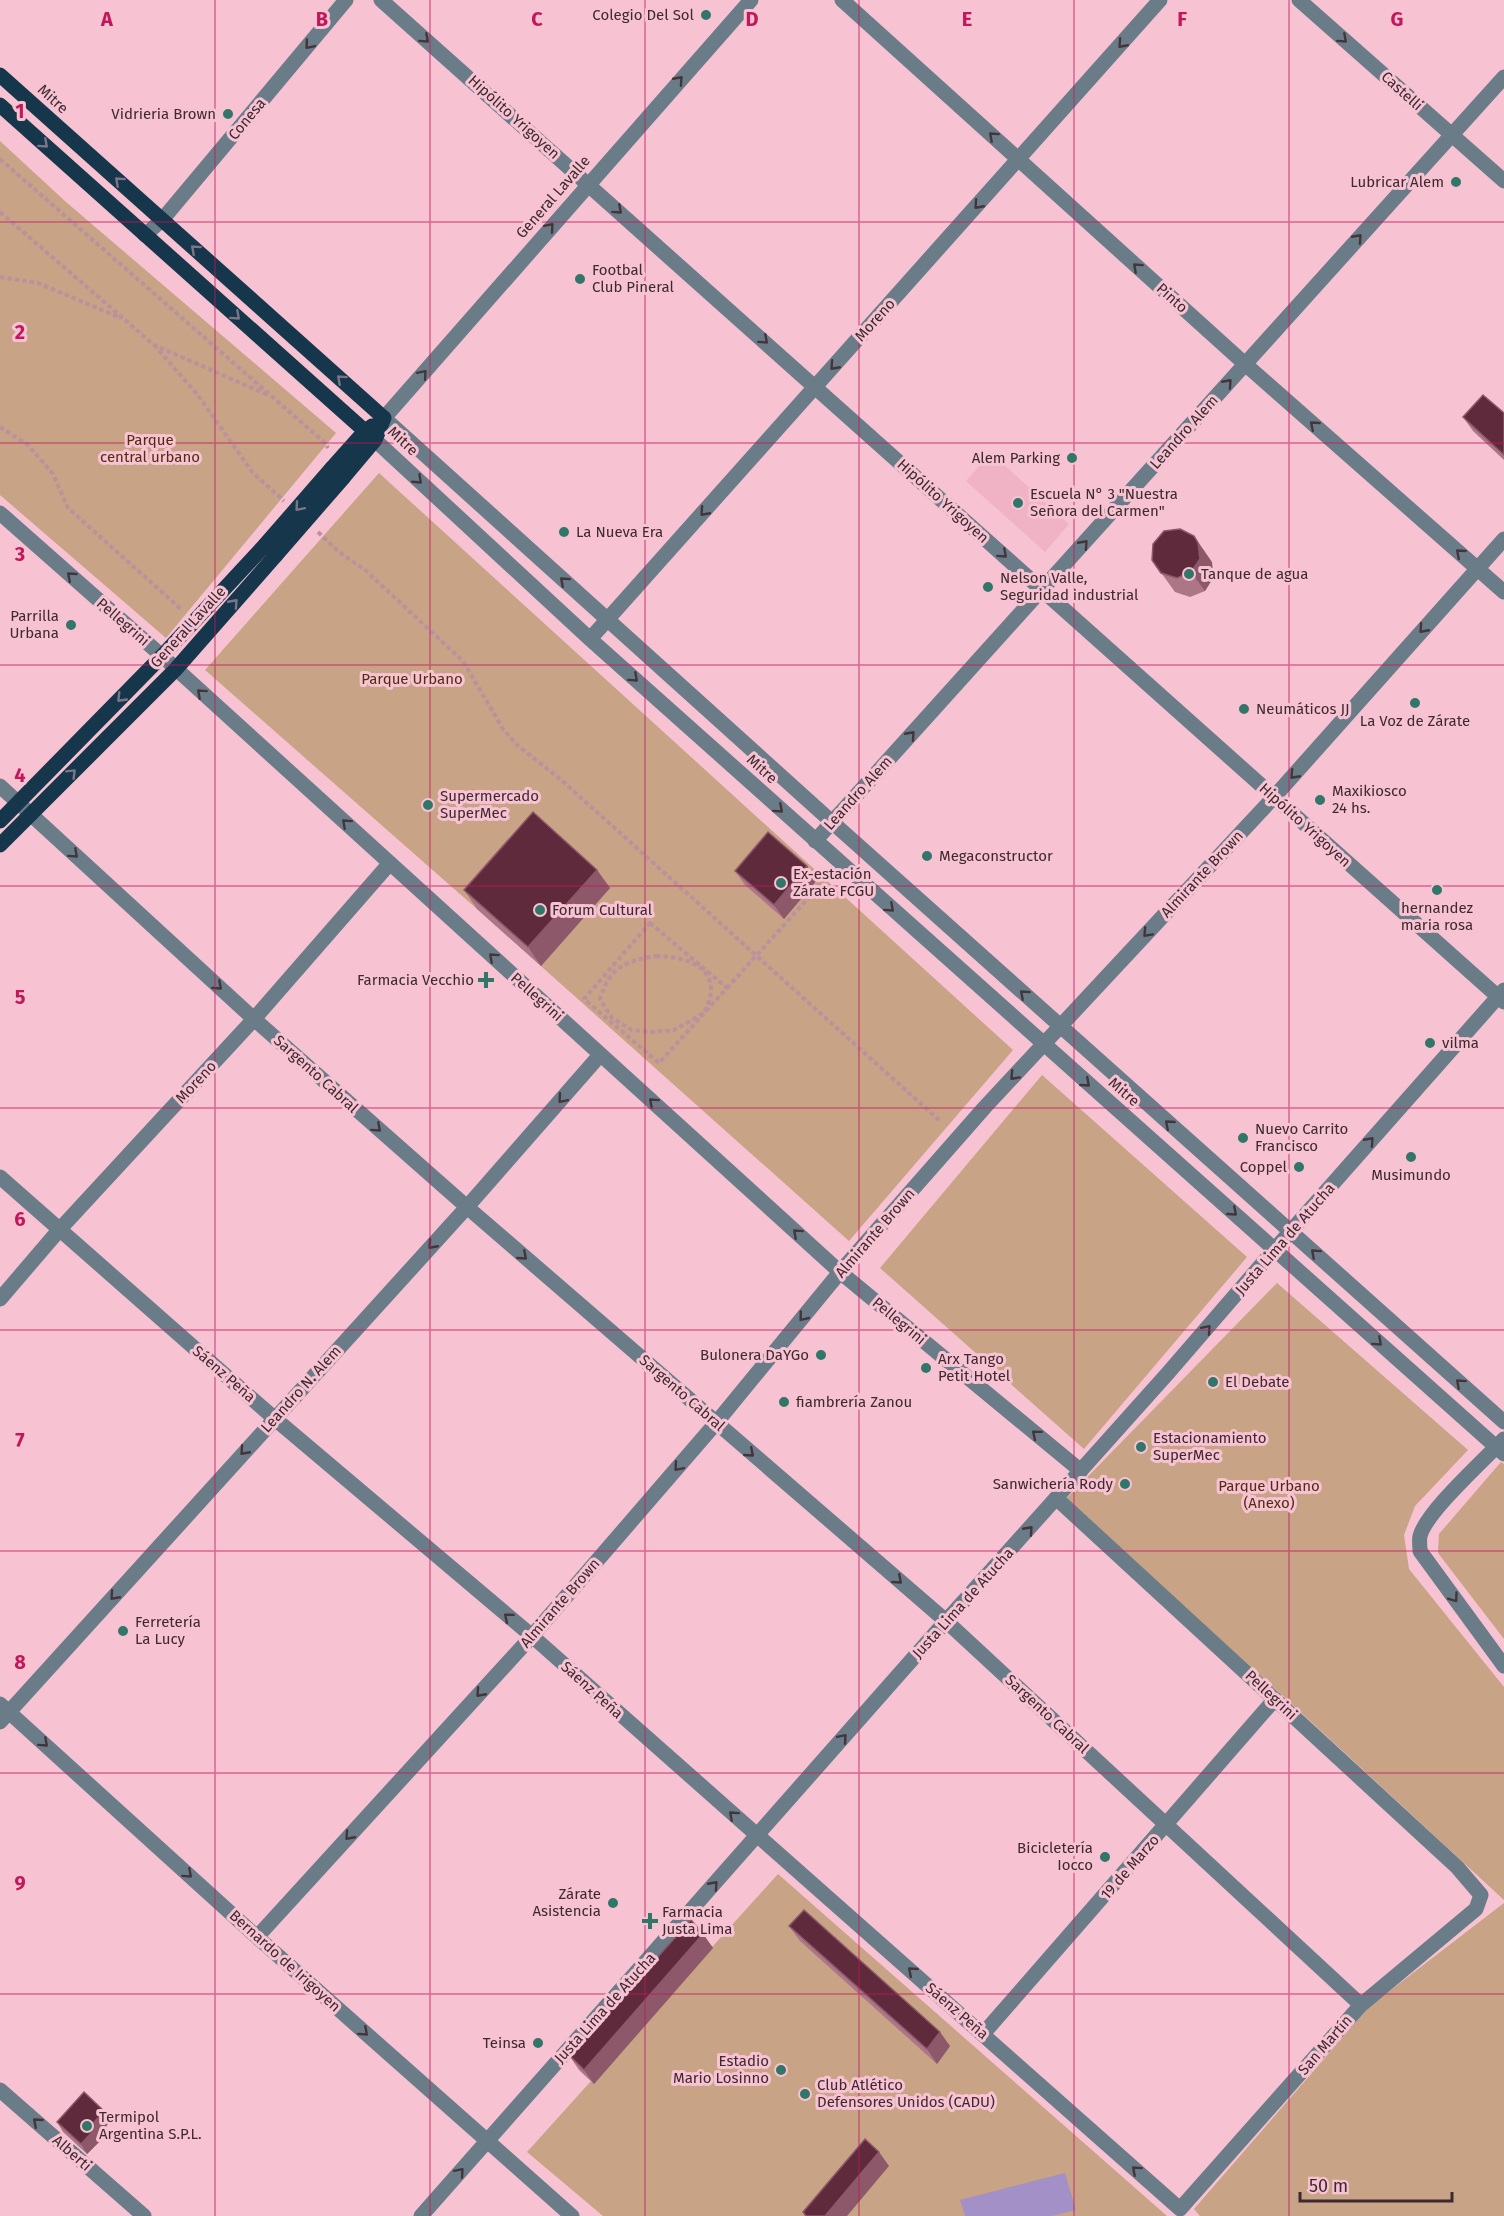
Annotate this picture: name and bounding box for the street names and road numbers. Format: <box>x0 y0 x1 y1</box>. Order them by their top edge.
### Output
street label: Castelli <box>1378 68 1426 114</box>
street label: Hipólito Yrigoyen <box>465 71 563 163</box>
street label: Mitre <box>34 81 72 117</box>
street label: Conesa <box>224 95 270 143</box>
street label: General Lavalle <box>512 152 594 242</box>
street label: Pinto <box>1153 279 1191 317</box>
street label: Moreno <box>851 295 899 345</box>
street label: Leandro Alem <box>1146 391 1222 473</box>
street label: Mitre <box>384 423 422 459</box>
street label: Hipólito Yrigoyen <box>894 455 992 547</box>
street label: General Lavalle <box>147 583 229 671</box>
street label: Pellegrini <box>93 594 153 650</box>
street label: Mitre <box>743 751 781 787</box>
street label: Leandro Alem <box>820 752 896 834</box>
street label: Hipólito Yrigoyen <box>1256 779 1354 871</box>
street label: Almirante Brown <box>1157 827 1247 921</box>
street label: Pellegrini <box>507 969 567 1025</box>
street label: Sargento Cabral <box>270 1031 362 1117</box>
street label: Moreno <box>172 1057 220 1107</box>
street label: Mitre <box>1105 1074 1143 1110</box>
street label: Justa Lima de Atucha <box>1231 1179 1339 1299</box>
street label: Almirante Brown <box>831 1185 919 1281</box>
street label: Pellegrini <box>869 1293 929 1349</box>
street label: Sáenz Peña <box>189 1342 259 1406</box>
street label: Leandro N. Alem <box>257 1342 345 1436</box>
street label: Sargento Cabral <box>636 1351 729 1435</box>
street label: Justa Lima de Atucha <box>909 1544 1017 1662</box>
street label: Almirante Brown <box>516 1555 604 1651</box>
street label: Sáenz Peña <box>557 1657 627 1723</box>
street label: Pellegrini <box>1241 1667 1301 1723</box>
street label: Sargento Cabral <box>1002 1671 1093 1758</box>
street label: 19 de Marzo <box>1097 1831 1163 1903</box>
street label: Bernardo de Irigoyen <box>226 1906 344 2016</box>
street label: Justa Lima de Atucha <box>551 1949 659 2067</box>
street label: Sáenz Peña <box>922 1979 992 2043</box>
street label: San Martín <box>1294 2011 1356 2079</box>
street label: Alberti <box>49 2131 95 2175</box>

